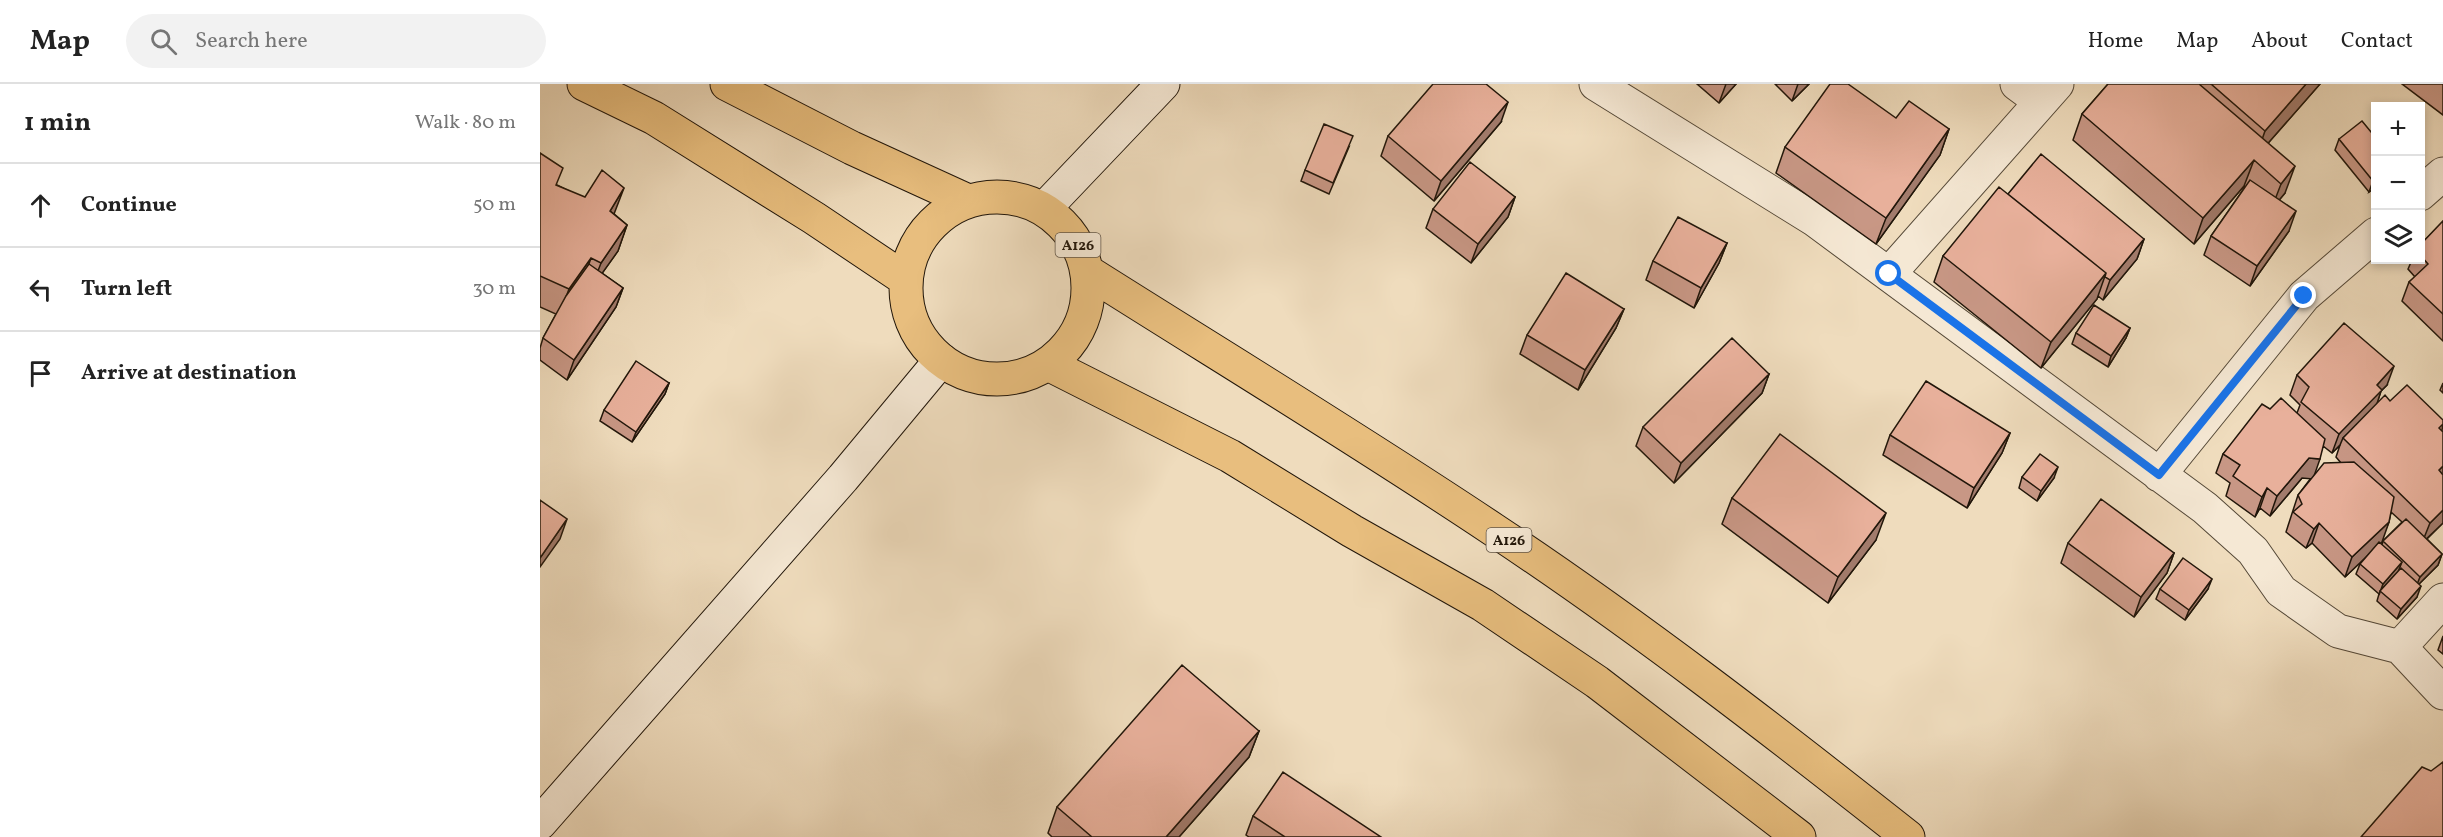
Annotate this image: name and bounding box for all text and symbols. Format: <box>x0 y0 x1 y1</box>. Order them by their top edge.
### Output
search box <box>126 14 546 68</box>
text: Map <box>30 22 90 61</box>
icon: search <box>147 25 180 58</box>
text: Search here <box>195 26 308 57</box>
text: Home <box>2088 27 2143 56</box>
text: Map <box>2176 27 2218 56</box>
text: About <box>2251 27 2308 56</box>
text: Contact <box>2341 27 2413 56</box>
map controls <box>2371 102 2425 264</box>
button: + <box>2371 102 2425 156</box>
text: 1 min <box>24 105 91 141</box>
text: Walk · 80 m <box>415 109 516 137</box>
button: − <box>2371 156 2425 210</box>
icon: ahead <box>24 189 57 222</box>
text: Continue <box>81 190 177 221</box>
text: 50 m <box>473 191 516 219</box>
button: layers <box>2371 210 2425 264</box>
road number: A126 <box>1056 233 1100 257</box>
route start <box>1875 260 1901 286</box>
icon: left <box>24 273 57 306</box>
text: Turn left <box>81 274 172 305</box>
text: 30 m <box>472 275 516 303</box>
route end <box>2290 282 2316 308</box>
icon: arrive <box>24 357 57 390</box>
text: Arrive at destination <box>81 358 297 389</box>
road number: A126 <box>1486 528 1532 552</box>

